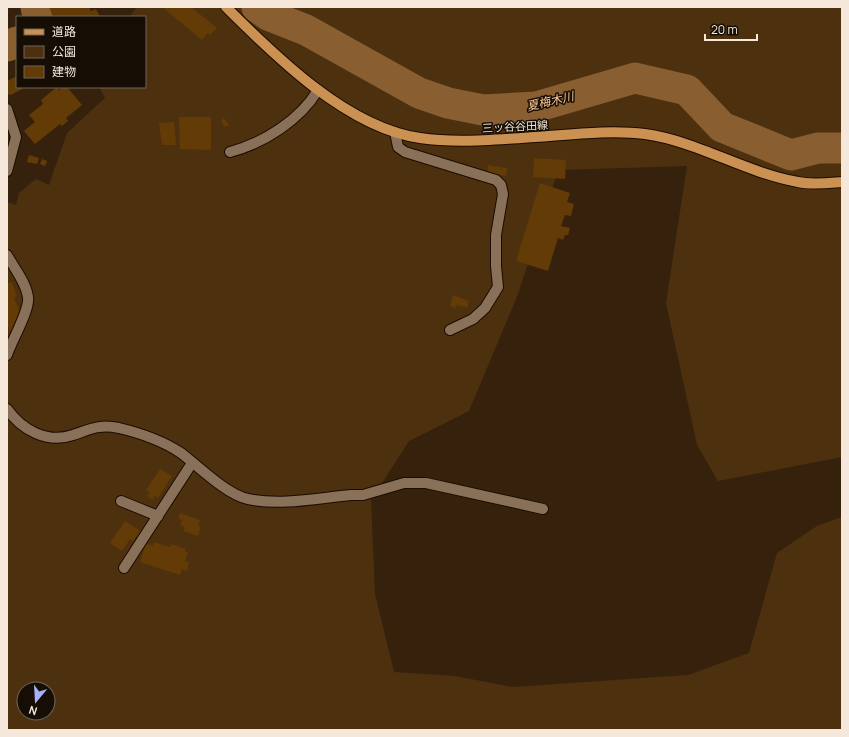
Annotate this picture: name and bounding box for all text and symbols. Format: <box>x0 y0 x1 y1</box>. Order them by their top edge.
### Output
legend <box>16 16 146 88</box>
scale bar <box>705 16 757 42</box>
text: 20 m <box>711 21 738 38</box>
text: 道路 <box>52 23 76 40</box>
text: 公園 <box>52 43 76 60</box>
text: 建物 <box>52 63 76 80</box>
water label: 夏梅木川 <box>525 87 577 115</box>
street label: 三ッ谷谷田線 <box>482 117 548 135</box>
north arrow <box>16 681 56 721</box>
text: N <box>27 703 39 719</box>

